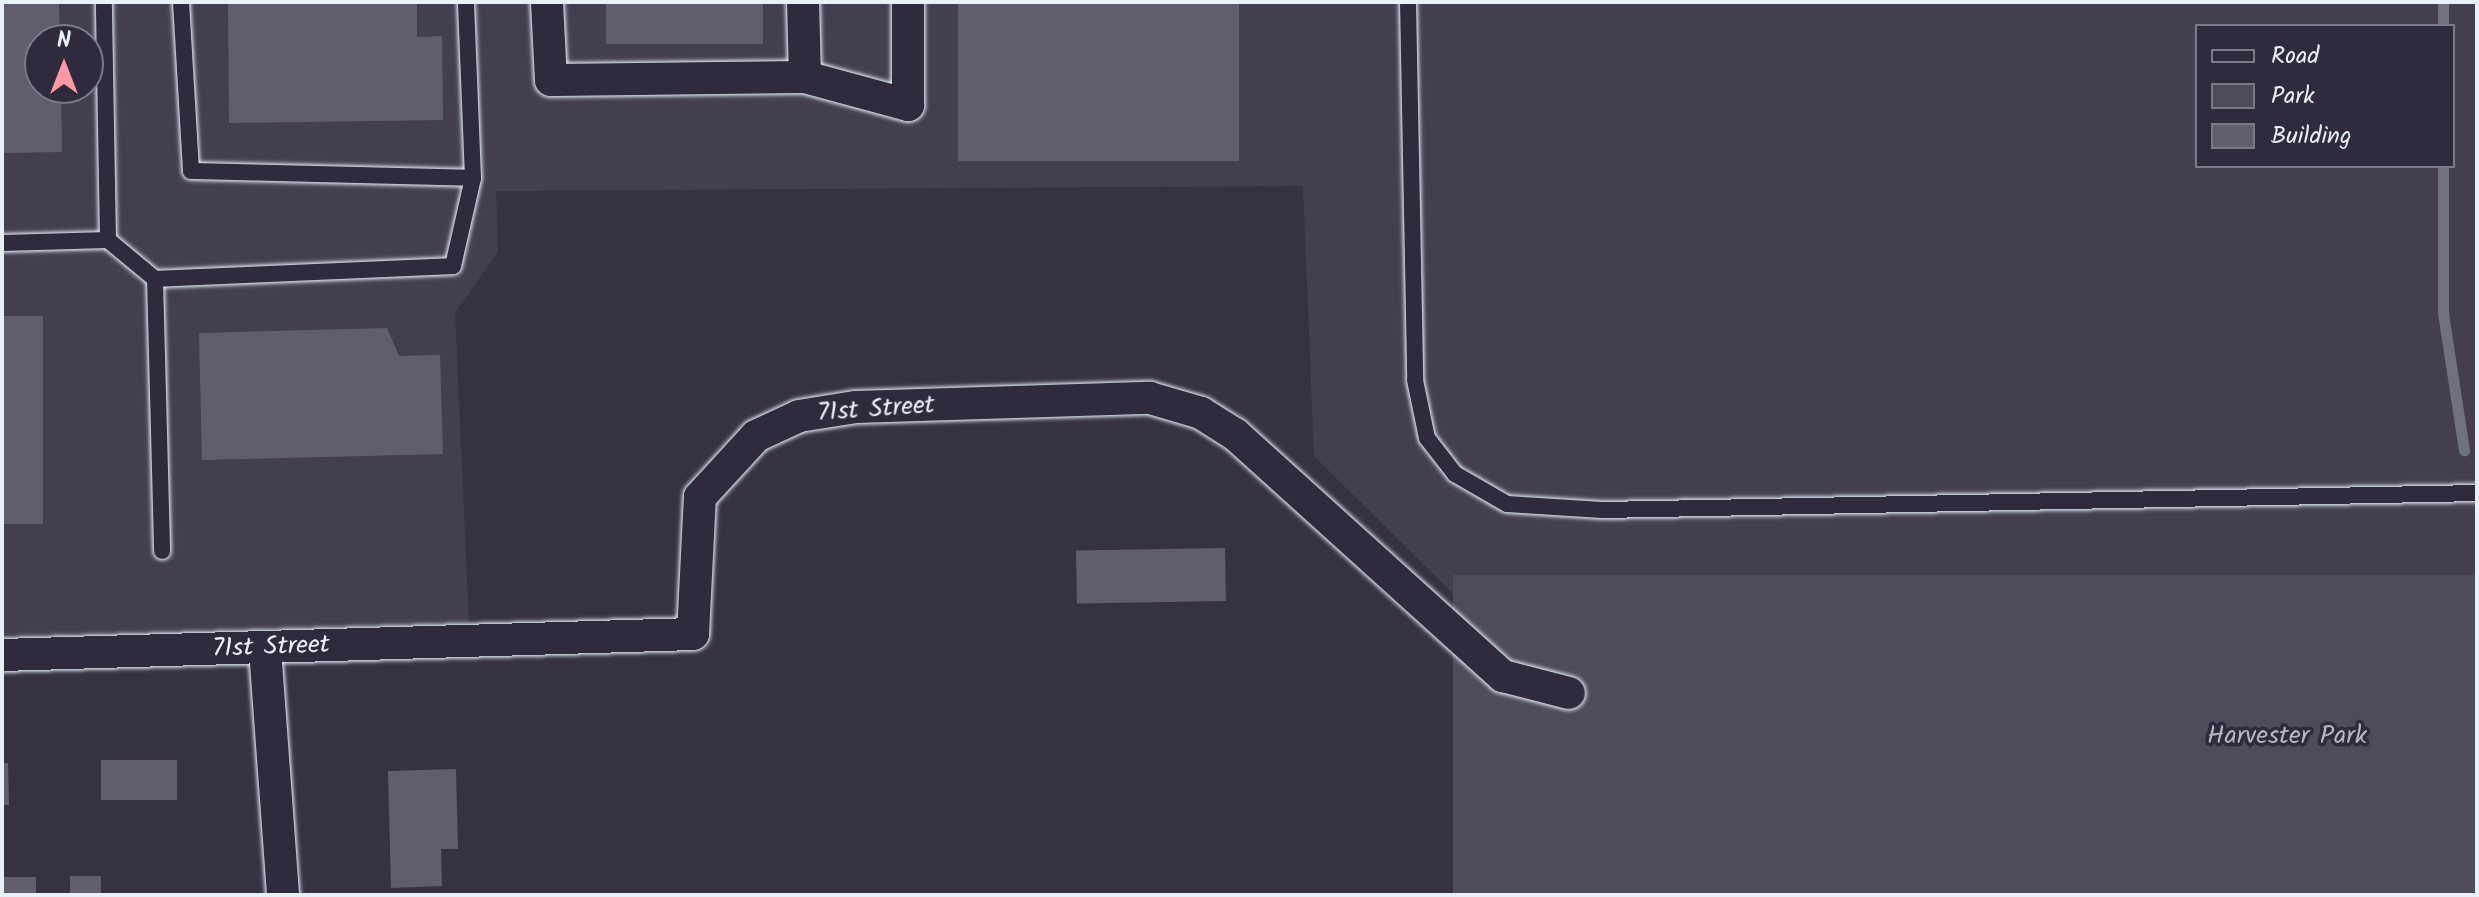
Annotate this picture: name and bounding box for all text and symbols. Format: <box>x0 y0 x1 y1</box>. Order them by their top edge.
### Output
north arrow <box>24 24 104 104</box>
text: N <box>57 24 71 59</box>
legend <box>2195 24 2455 168</box>
text: Road <box>2271 37 2319 76</box>
text: Park <box>2271 77 2315 116</box>
text: Building <box>2271 117 2351 156</box>
street label: 71st Street <box>816 390 936 430</box>
street label: 71st Street <box>212 630 330 666</box>
park label: Harvester Park <box>2207 721 2367 753</box>

